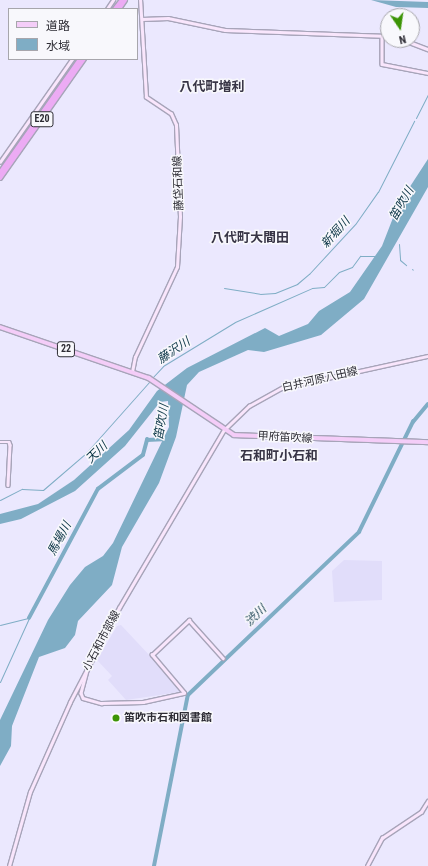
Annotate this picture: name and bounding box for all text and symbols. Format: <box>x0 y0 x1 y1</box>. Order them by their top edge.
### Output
legend <box>8 8 138 60</box>
north arrow <box>380 8 420 48</box>
text: 道路 <box>46 19 70 33</box>
text: N <box>398 32 407 46</box>
text: 水域 <box>46 39 70 53</box>
district label: 八代町増利 <box>180 79 244 95</box>
road number: E20 <box>30 111 54 127</box>
street label: 藤垈石和線 <box>171 155 187 211</box>
water label: 笛吹川 <box>387 185 417 223</box>
water label: 新堀川 <box>319 215 353 251</box>
district label: 八代町大間田 <box>211 230 289 246</box>
water label: 藤沢川 <box>155 335 193 367</box>
road number: 22 <box>56 341 76 357</box>
street label: 白井河原八田線 <box>281 365 359 395</box>
water label: 笛吹川 <box>152 403 172 441</box>
street label: 甲府笛吹線 <box>257 430 313 446</box>
water label: 天川 <box>83 439 111 467</box>
district label: 石和町小石和 <box>240 448 318 464</box>
water label: 馬場川 <box>45 520 75 558</box>
water label: 渋川 <box>242 602 270 630</box>
street label: 小石和市部線 <box>81 609 123 673</box>
place label: 笛吹市石和図書館 <box>124 711 212 725</box>
marker: 笛吹市石和図書館 <box>111 713 121 723</box>

